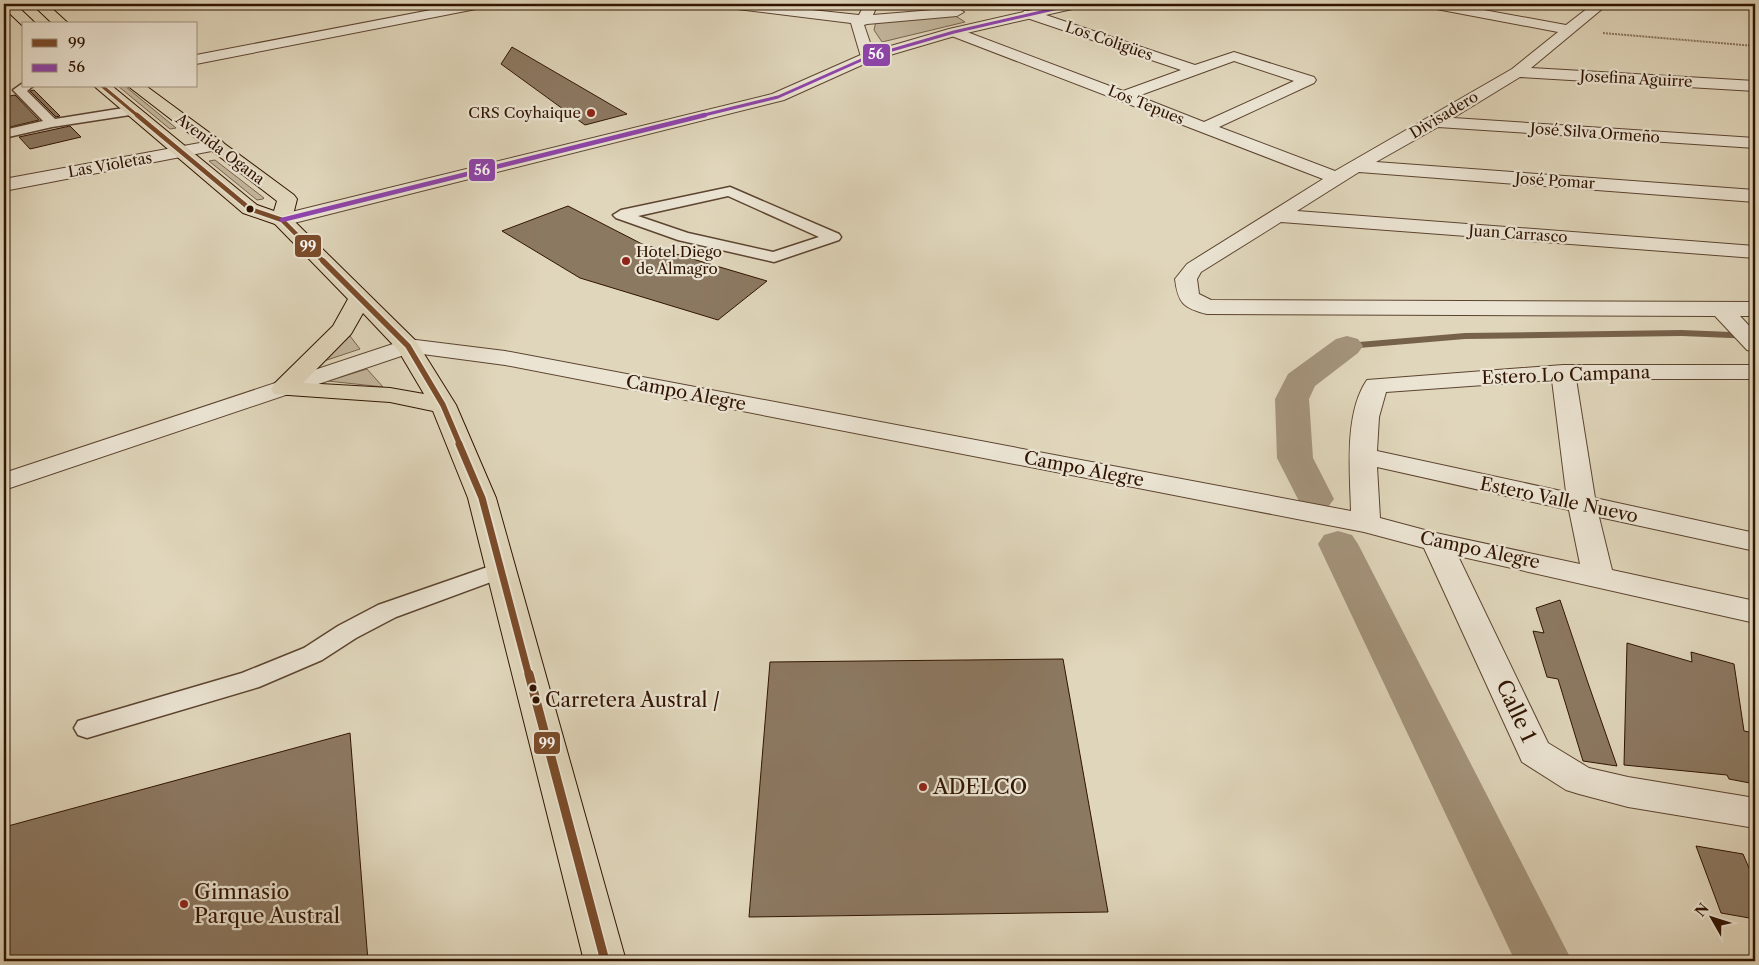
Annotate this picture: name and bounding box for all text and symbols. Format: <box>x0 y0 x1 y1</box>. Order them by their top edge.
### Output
street label: Los Coligües <box>1063 17 1155 64</box>
legend <box>22 22 198 88</box>
text: 99 <box>68 33 86 52</box>
line badge: 56 <box>862 43 891 67</box>
text: 56 <box>868 45 884 63</box>
text: 56 <box>68 57 85 76</box>
street label: Josefina Aguirre <box>1577 66 1693 91</box>
street label: Los Tepues <box>1105 81 1187 128</box>
street label: Divisadero <box>1406 87 1481 142</box>
place label: CRS Coyhaique <box>468 103 581 122</box>
marker: CRS Coyhaique <box>585 107 597 119</box>
street label: Avenida Ogana <box>171 108 269 188</box>
street label: José Silva Ormeño <box>1527 118 1661 147</box>
street label: Las Violetas <box>66 148 153 181</box>
line badge: 56 <box>468 158 496 182</box>
text: 56 <box>474 161 490 179</box>
street label: José Pomar <box>1512 168 1596 193</box>
unlabelled marker <box>245 204 255 214</box>
street label: Juan Carrasco <box>1466 220 1568 246</box>
line badge: 99 <box>294 234 322 258</box>
text: 99 <box>300 237 316 255</box>
place label: Hotel Diego de Almagro <box>636 242 722 278</box>
marker: Hotel Diego de Almagro <box>620 255 632 267</box>
street label: Estero Lo Campana <box>1481 361 1651 389</box>
street label: Campo Alegre <box>624 371 748 415</box>
street label: Campo Alegre <box>1022 447 1146 491</box>
street label: Estero Valle Nuevo <box>1478 472 1640 528</box>
street label: Campo Alegre <box>1418 527 1542 573</box>
street label: Calle 1 <box>1491 676 1542 746</box>
unlabelled marker <box>528 683 538 693</box>
place label: Carretera Austral / <box>545 688 720 712</box>
marker: Carretera Austral / <box>531 695 541 705</box>
line badge: 99 <box>533 731 561 755</box>
text: 99 <box>539 734 555 752</box>
place label: ADELCO <box>932 774 1027 799</box>
marker: ADELCO <box>917 781 929 793</box>
place label: Gimnasio Parque Austral <box>194 879 340 928</box>
north arrow <box>1686 892 1736 942</box>
marker: Gimnasio Parque Austral <box>178 898 190 910</box>
text: N <box>1691 899 1713 920</box>

